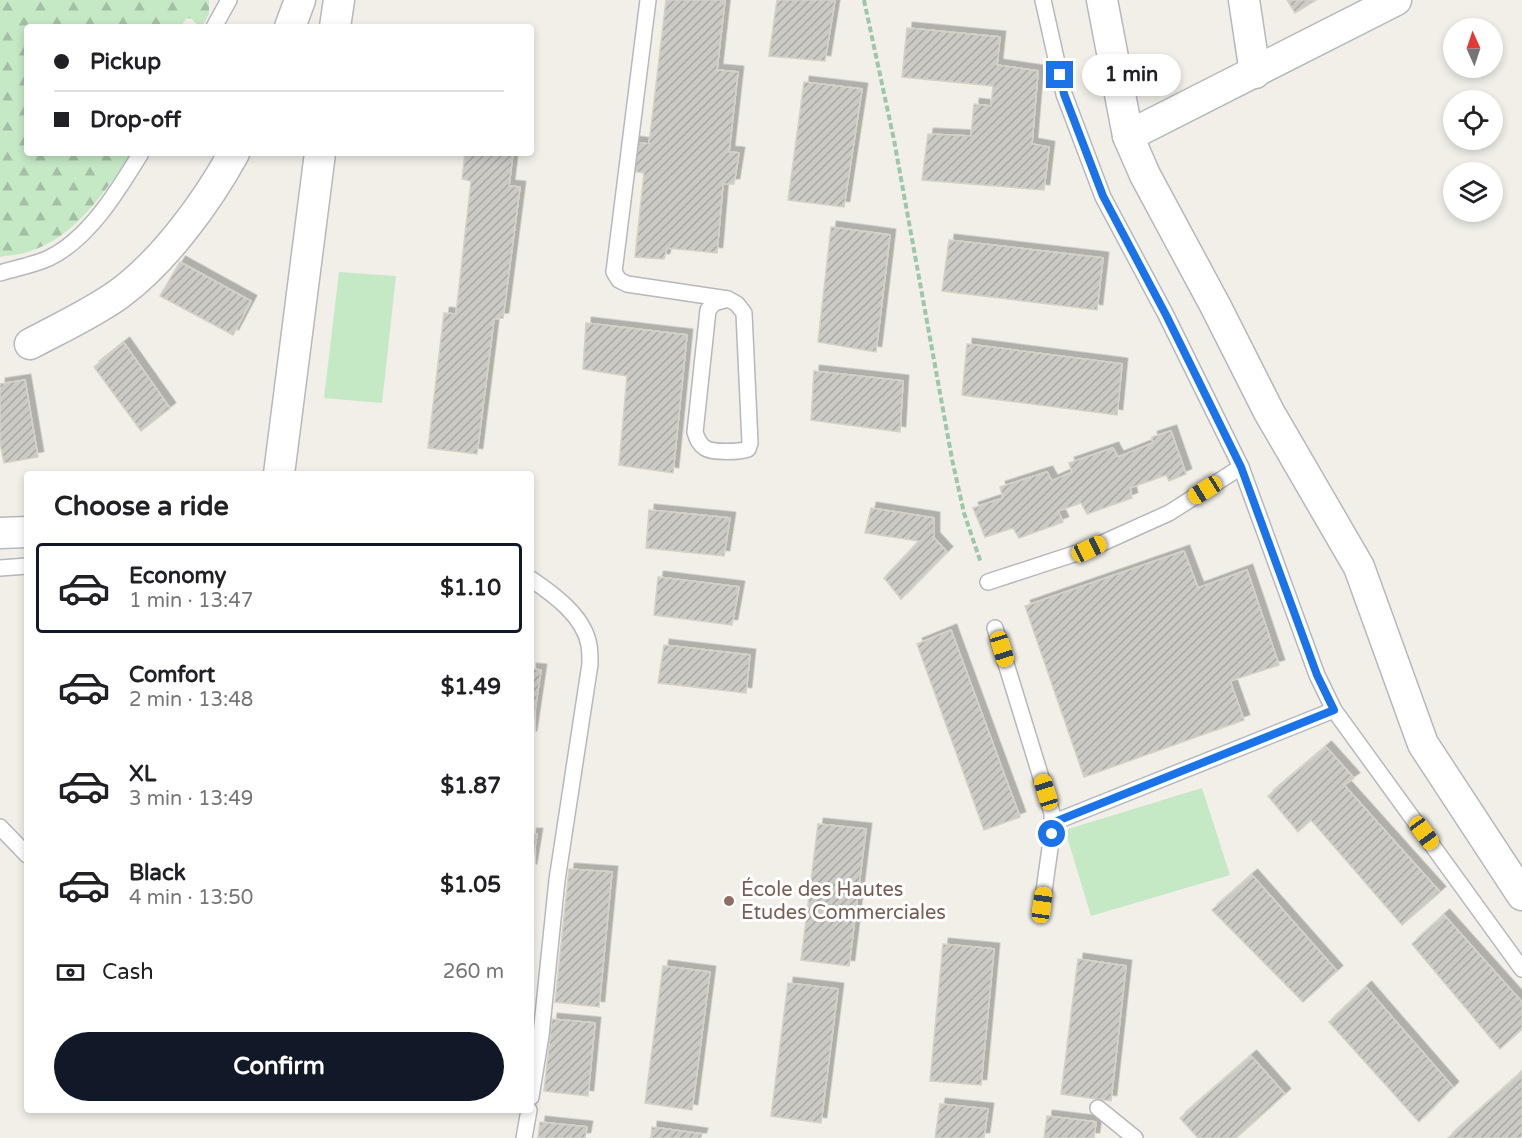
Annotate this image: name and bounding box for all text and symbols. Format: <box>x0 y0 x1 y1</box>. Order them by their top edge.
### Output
north arrow <box>1443 18 1503 78</box>
map controls <box>1443 18 1503 222</box>
text: Pickup <box>90 49 161 75</box>
callout: 1 min <box>1081 54 1180 96</box>
route end <box>1046 61 1073 88</box>
text: 1 min <box>1105 63 1158 87</box>
button: locate <box>1443 90 1503 150</box>
text: Drop-off <box>90 107 181 133</box>
button: layers <box>1443 162 1503 222</box>
car <box>1185 473 1225 507</box>
text: Choose a ride <box>54 490 229 523</box>
car <box>1069 533 1109 565</box>
icon: car <box>57 561 111 615</box>
text: Economy <box>129 563 226 589</box>
text: $1.10 <box>440 575 501 601</box>
text: 1 min · 13:47 <box>129 589 253 613</box>
car <box>988 629 1016 669</box>
icon: car <box>57 660 111 714</box>
text: Comfort <box>129 662 215 688</box>
text: $1.49 <box>441 674 501 700</box>
text: 2 min · 13:48 <box>129 688 253 712</box>
icon: car <box>57 759 111 813</box>
text: XL <box>129 761 156 787</box>
car <box>1032 772 1060 812</box>
text: $1.87 <box>440 773 501 799</box>
text: 3 min · 13:49 <box>129 787 253 811</box>
car <box>1406 813 1442 853</box>
route start <box>1038 820 1065 847</box>
icon: car <box>57 858 111 912</box>
text: Black <box>129 860 186 886</box>
text: $1.05 <box>440 872 501 898</box>
place label: École des Hautes Etudes Commerciales <box>741 877 946 925</box>
text: 4 min · 13:50 <box>129 886 253 910</box>
car <box>1031 886 1053 924</box>
marker: École des Hautes Etudes Commerciales <box>722 894 736 908</box>
icon: cash <box>54 956 87 989</box>
text: Cash <box>102 959 154 985</box>
text: 260 m <box>443 960 504 984</box>
button: Confirm <box>54 1032 504 1101</box>

